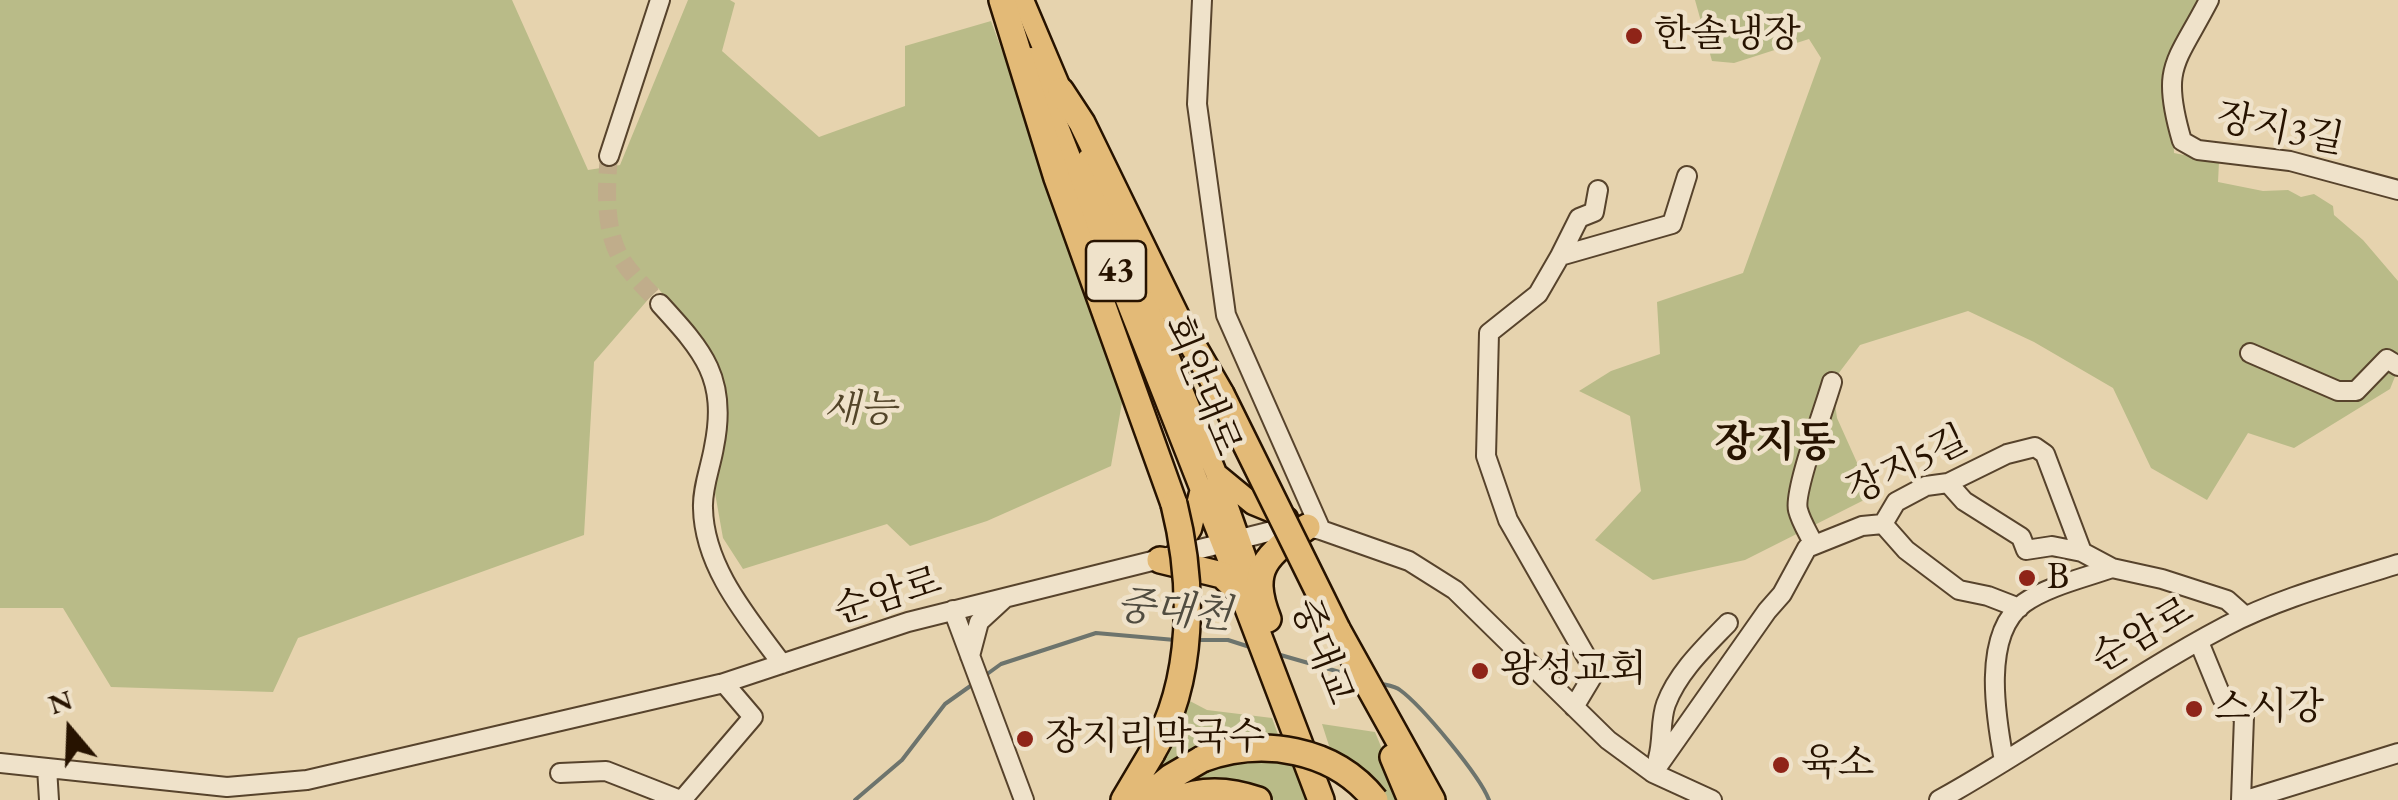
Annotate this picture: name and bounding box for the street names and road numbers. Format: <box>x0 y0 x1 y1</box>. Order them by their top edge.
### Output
street label: 장지3길 <box>2213 95 2347 165</box>
road number: 43 <box>1086 241 1146 301</box>
street label: 회안대로 <box>1152 309 1250 463</box>
street label: 장지5길 <box>1840 417 1976 515</box>
street label: 순암로 <box>829 559 947 635</box>
street label: 순암로 <box>2084 589 2202 683</box>
street label: 중대교 <box>1280 592 1362 712</box>

